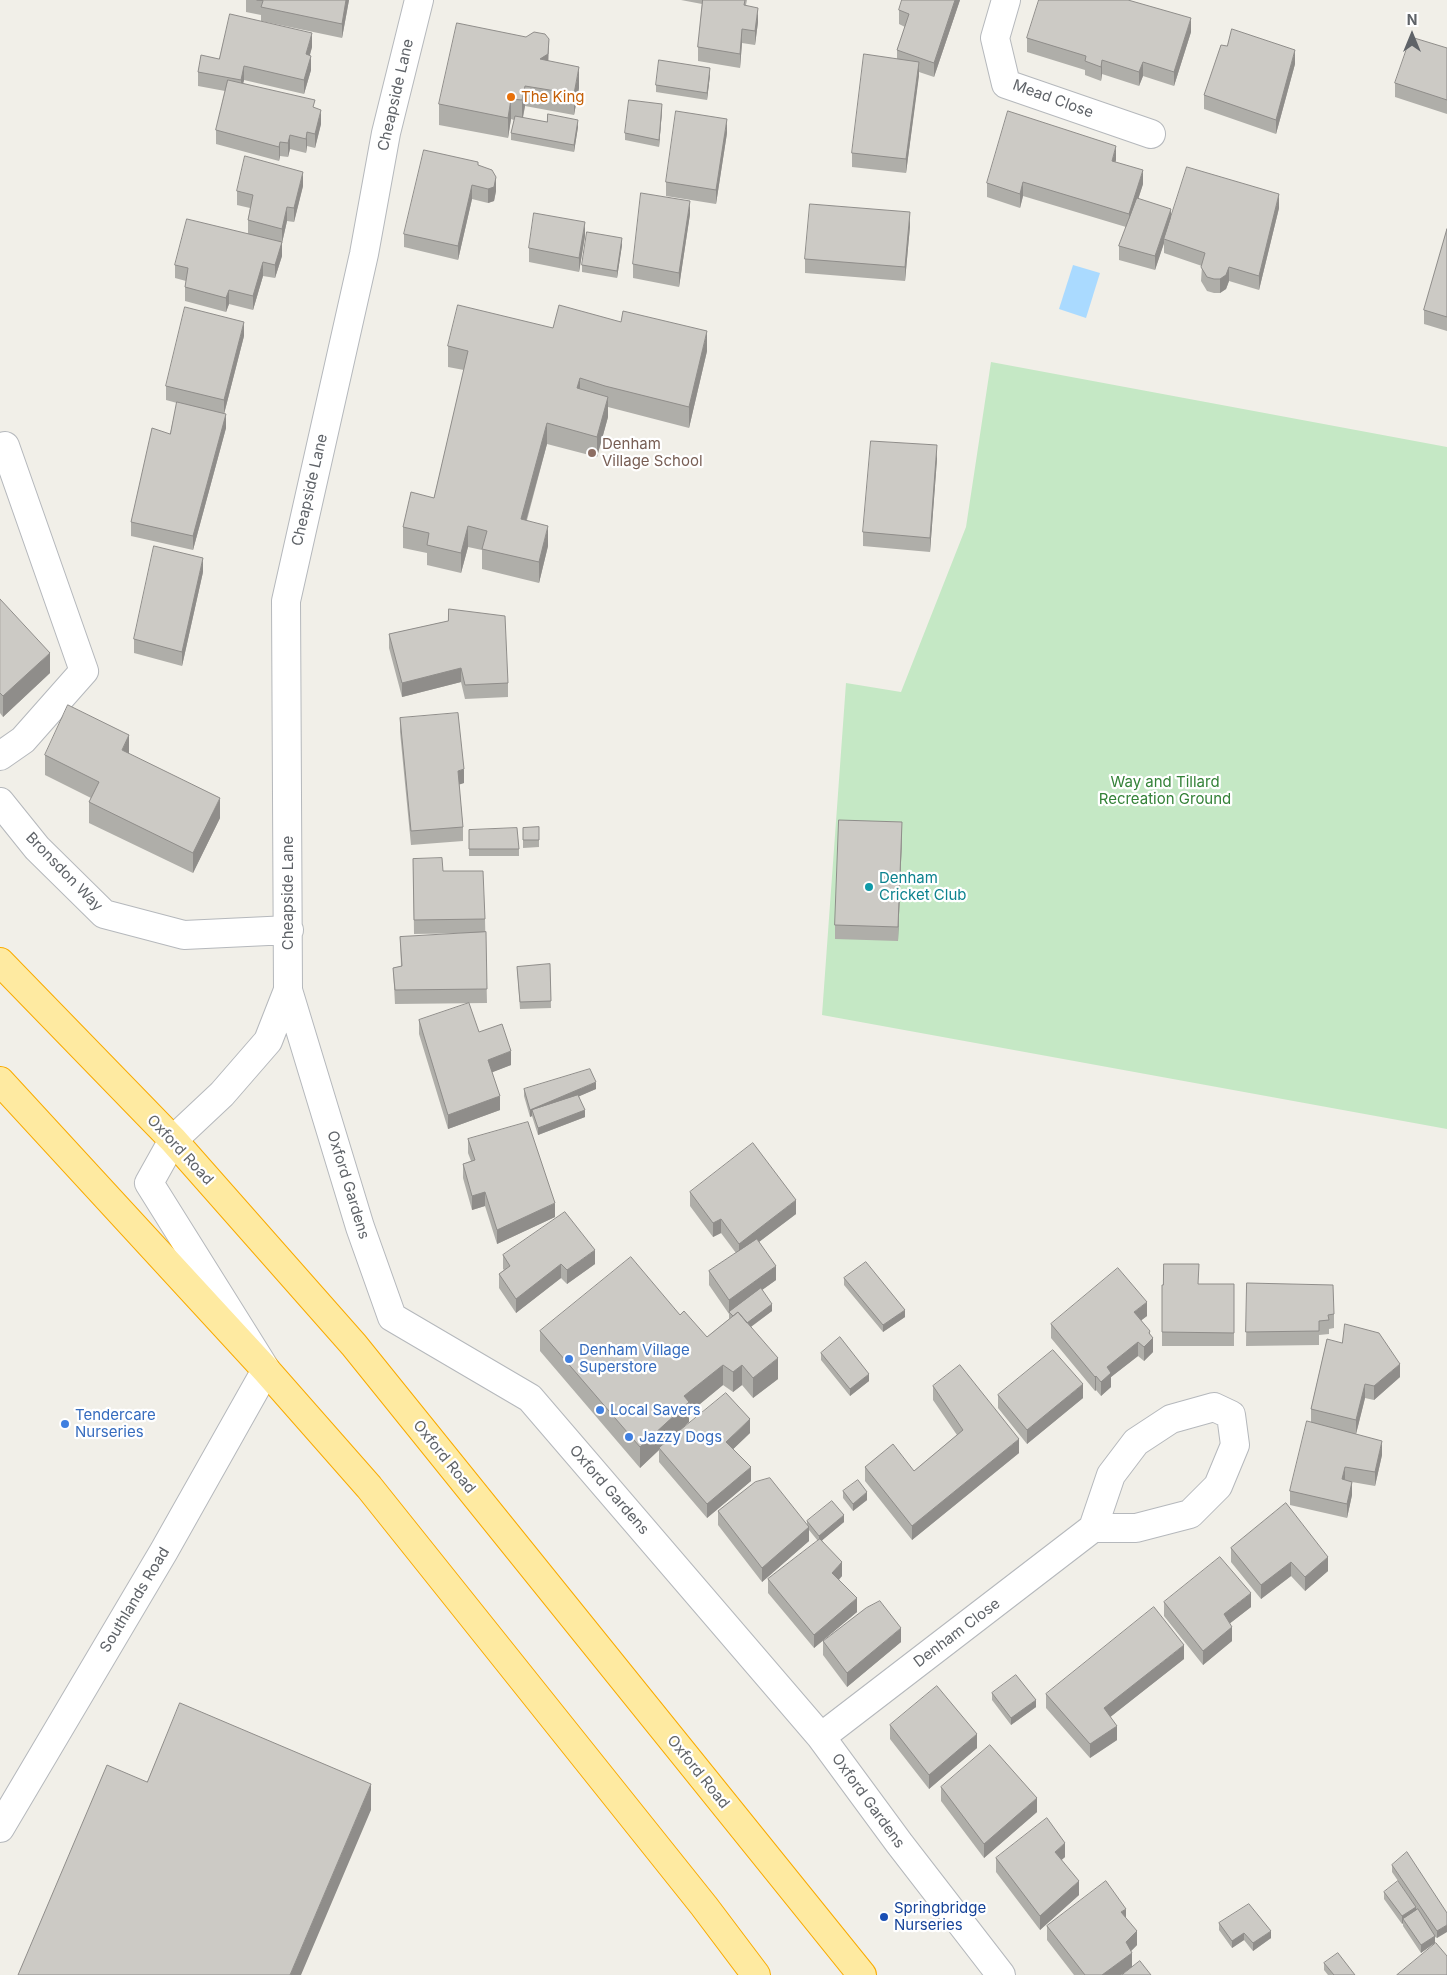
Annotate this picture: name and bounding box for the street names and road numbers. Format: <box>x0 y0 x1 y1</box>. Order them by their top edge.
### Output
street label: Cheapside Lane <box>374 37 418 153</box>
street label: Mead Close <box>1010 76 1096 122</box>
street label: Cheapside Lane <box>288 432 332 548</box>
street label: Bronsdon Way <box>22 829 106 915</box>
street label: Cheapside Lane <box>279 836 297 950</box>
street label: Oxford Road <box>143 1111 217 1189</box>
street label: Oxford Gardens <box>323 1129 373 1241</box>
street label: Oxford Road <box>409 1417 479 1497</box>
street label: Oxford Gardens <box>565 1442 653 1538</box>
street label: Southlands Road <box>96 1544 174 1656</box>
street label: Denham Close <box>910 1595 1004 1671</box>
street label: Oxford Road <box>663 1732 733 1812</box>
street label: Oxford Gardens <box>828 1750 908 1852</box>

